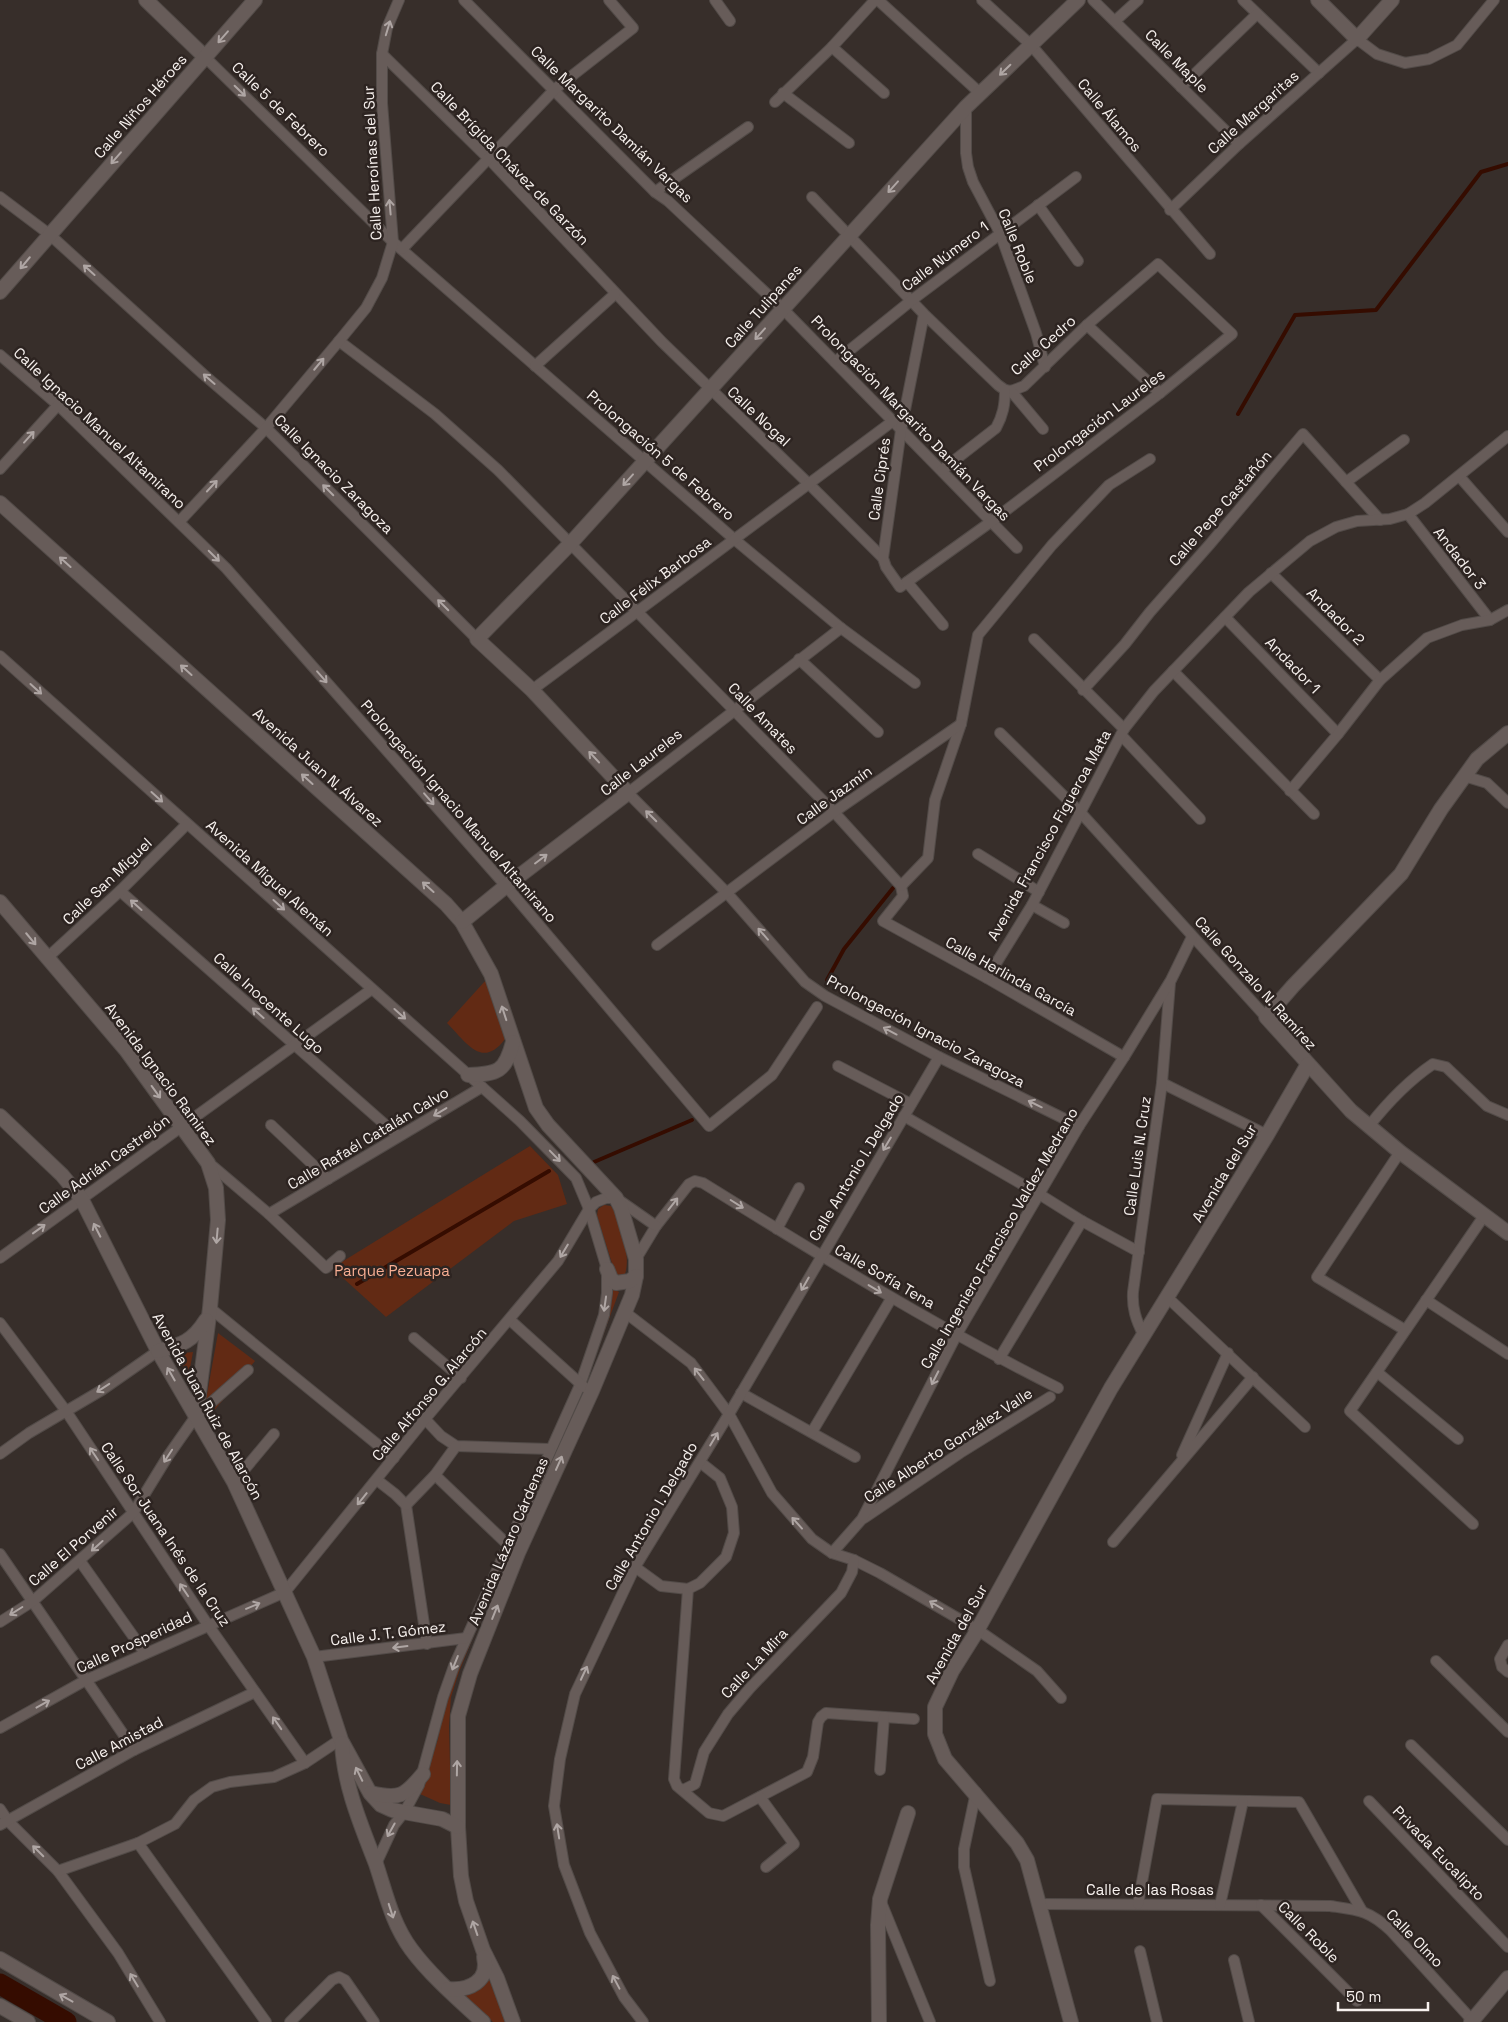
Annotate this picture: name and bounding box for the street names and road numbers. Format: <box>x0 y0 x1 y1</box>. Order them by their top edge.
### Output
street label: Calle Maple <box>1141 25 1213 97</box>
street label: Calle Margarito Damián Vargas <box>527 41 697 207</box>
street label: Calle Niños Héroes <box>89 50 191 162</box>
street label: Calle 5 de Febrero <box>228 57 334 161</box>
street label: Calle Margaritas <box>1203 66 1303 158</box>
street label: Calle Álamos <box>1074 74 1146 156</box>
street label: Calle Brígida Chávez de Garzón <box>427 77 593 249</box>
street label: Calle Heroínas del Sur <box>358 85 386 241</box>
street label: Calle Roble <box>994 206 1042 286</box>
street label: Calle Número 1 <box>898 217 992 295</box>
street label: Calle Tulipanes <box>720 260 806 352</box>
street label: Prolongación Margarito Damián Vargas <box>807 311 1015 525</box>
street label: Calle Cedro <box>1006 311 1080 379</box>
street label: Calle Ignacio Manuel Altamirano <box>10 343 190 513</box>
street label: Prolongación Laureles <box>1030 364 1168 476</box>
street label: Calle Nogal <box>723 382 795 450</box>
street label: Prolongación 5 de Febrero <box>583 386 739 524</box>
street label: Calle Ignacio Zaragoza <box>270 410 398 538</box>
street label: Calle Ciprés <box>864 436 894 522</box>
street label: Calle Pepe Castañón <box>1164 446 1276 570</box>
street label: Andador 3 <box>1430 523 1490 593</box>
street label: Calle Félix Barbosa <box>595 532 715 628</box>
street label: Andador 2 <box>1303 583 1369 649</box>
street label: Andador 1 <box>1261 633 1325 697</box>
street label: Calle Amates <box>724 678 802 758</box>
street label: Prolongación Ignacio Manuel Altamirano <box>357 696 561 926</box>
street label: Avenida Juan N. Álvarez <box>249 704 387 830</box>
street label: Calle Laureles <box>596 724 686 800</box>
street label: Avenida Francisco Figueroa Mata <box>983 726 1115 944</box>
street label: Calle Jazmín <box>792 761 876 829</box>
street label: Avenida Miguel Alemán <box>202 816 338 940</box>
street label: Calle San Miguel <box>58 833 156 929</box>
street label: Calle Gonzalo N. Ramírez <box>1191 912 1321 1054</box>
street label: Calle Herlinda García <box>942 932 1080 1020</box>
street label: Calle Inocente Lugo <box>210 948 328 1058</box>
street label: Prolongación Ignacio Zaragoza <box>824 971 1029 1092</box>
street label: Avenida Ignacio Ramirez <box>101 999 221 1149</box>
street label: Calle Rafaél Catalán Calvo <box>284 1082 452 1194</box>
street label: Calle Antonio I. Delgado <box>804 1090 908 1244</box>
street label: Calle Luis N. Cruz <box>1119 1095 1155 1217</box>
street label: Calle Ingeniero Francisco Valdez Medrano <box>916 1104 1082 1372</box>
street label: Calle Adrián Castrejón <box>35 1110 173 1218</box>
street label: Avenida del Sur <box>1187 1120 1261 1225</box>
street label: Calle Sofía Tena <box>831 1240 939 1313</box>
street label: Avenida Juan Ruiz de Alarcón <box>149 1309 267 1503</box>
street label: Calle Alfonso G. Alarcón <box>368 1323 490 1465</box>
street label: Calle Alberto González Valle <box>860 1383 1036 1507</box>
street label: Calle Sor Juana Inés de la Cruz <box>97 1438 235 1630</box>
street label: Calle Antonio I. Delgado <box>601 1438 701 1594</box>
street label: Avenida Lázaro Cárdenas <box>464 1454 552 1628</box>
street label: Calle El Porvenir <box>24 1501 122 1590</box>
street label: Avenida del Sur <box>921 1581 991 1687</box>
street label: Calle Prosperidad <box>73 1607 195 1677</box>
street label: Calle J. T. Gómez <box>329 1616 447 1650</box>
street label: Calle La Mira <box>716 1623 792 1702</box>
street label: Calle Amistad <box>72 1712 166 1774</box>
street label: Privada Eucalipto <box>1389 1802 1489 1904</box>
street label: Calle de las Rosas <box>1086 1880 1214 1899</box>
street label: Calle Roble <box>1274 1897 1344 1967</box>
street label: Calle Olmo <box>1382 1905 1448 1971</box>

